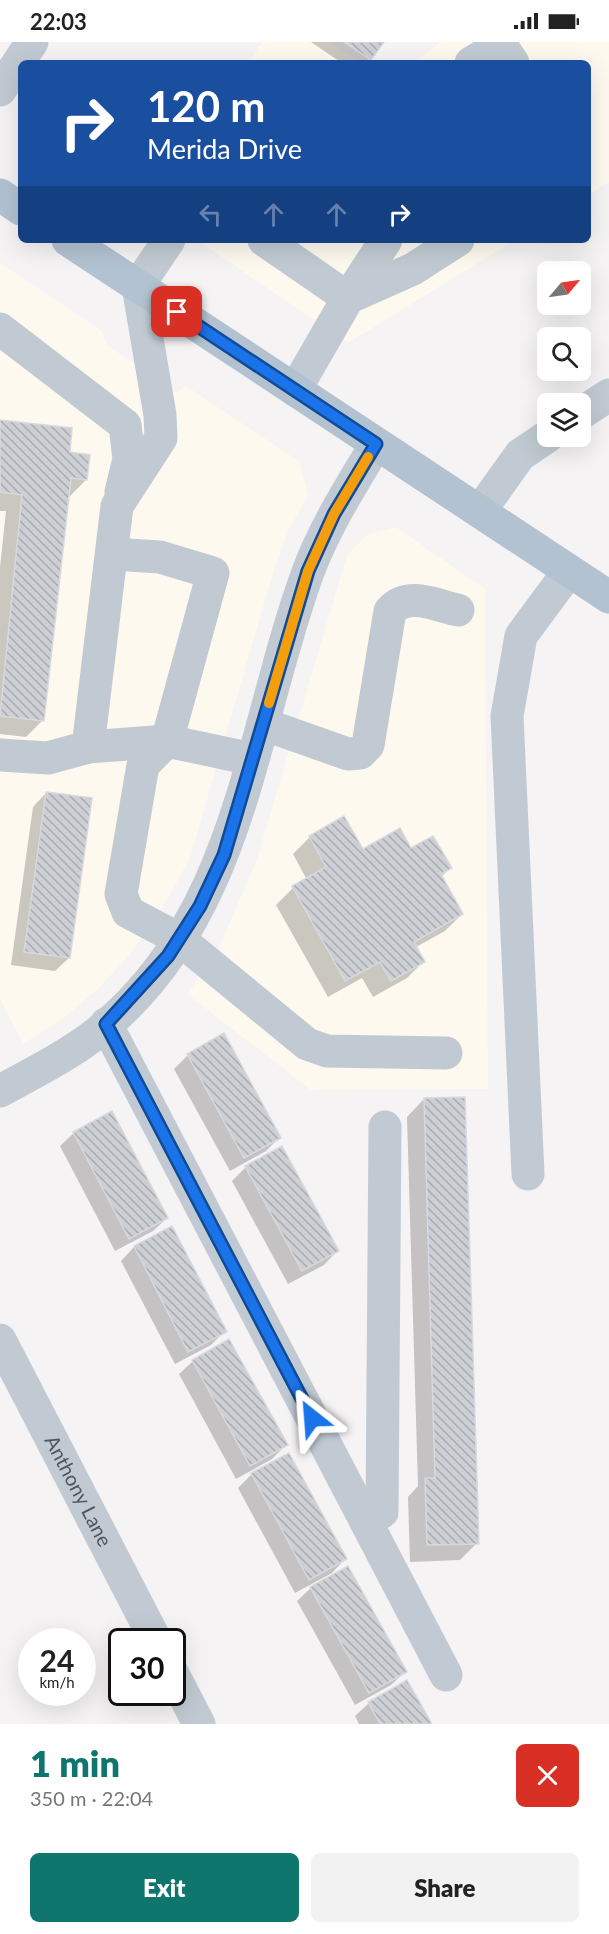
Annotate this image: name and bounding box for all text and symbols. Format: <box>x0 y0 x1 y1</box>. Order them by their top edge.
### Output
text: 22:03 <box>30 8 87 35</box>
text: 120 m <box>147 81 265 131</box>
icon: right <box>48 84 126 162</box>
text: Merida Drive <box>147 132 302 165</box>
icon: left <box>194 198 227 231</box>
icon: ahead <box>257 198 290 231</box>
icon: ahead <box>320 198 353 231</box>
icon: right <box>383 198 416 231</box>
north arrow <box>537 261 591 315</box>
map controls <box>537 261 591 447</box>
pin <box>151 286 202 337</box>
icon: arrive <box>160 295 193 328</box>
button: search <box>537 327 591 381</box>
button: layers <box>537 393 591 447</box>
position arrow <box>280 1386 344 1450</box>
street label: Anthony Lane <box>40 1431 118 1550</box>
speed limit sign: 30 <box>108 1628 186 1706</box>
text: 24 <box>40 1642 74 1678</box>
text: km/h <box>39 1673 75 1691</box>
text: 1 min <box>30 1741 120 1785</box>
button: close <box>516 1744 579 1807</box>
text: 350 m · 22:04 <box>30 1786 153 1810</box>
button: Exit <box>30 1853 299 1922</box>
button: Share <box>311 1853 579 1922</box>

